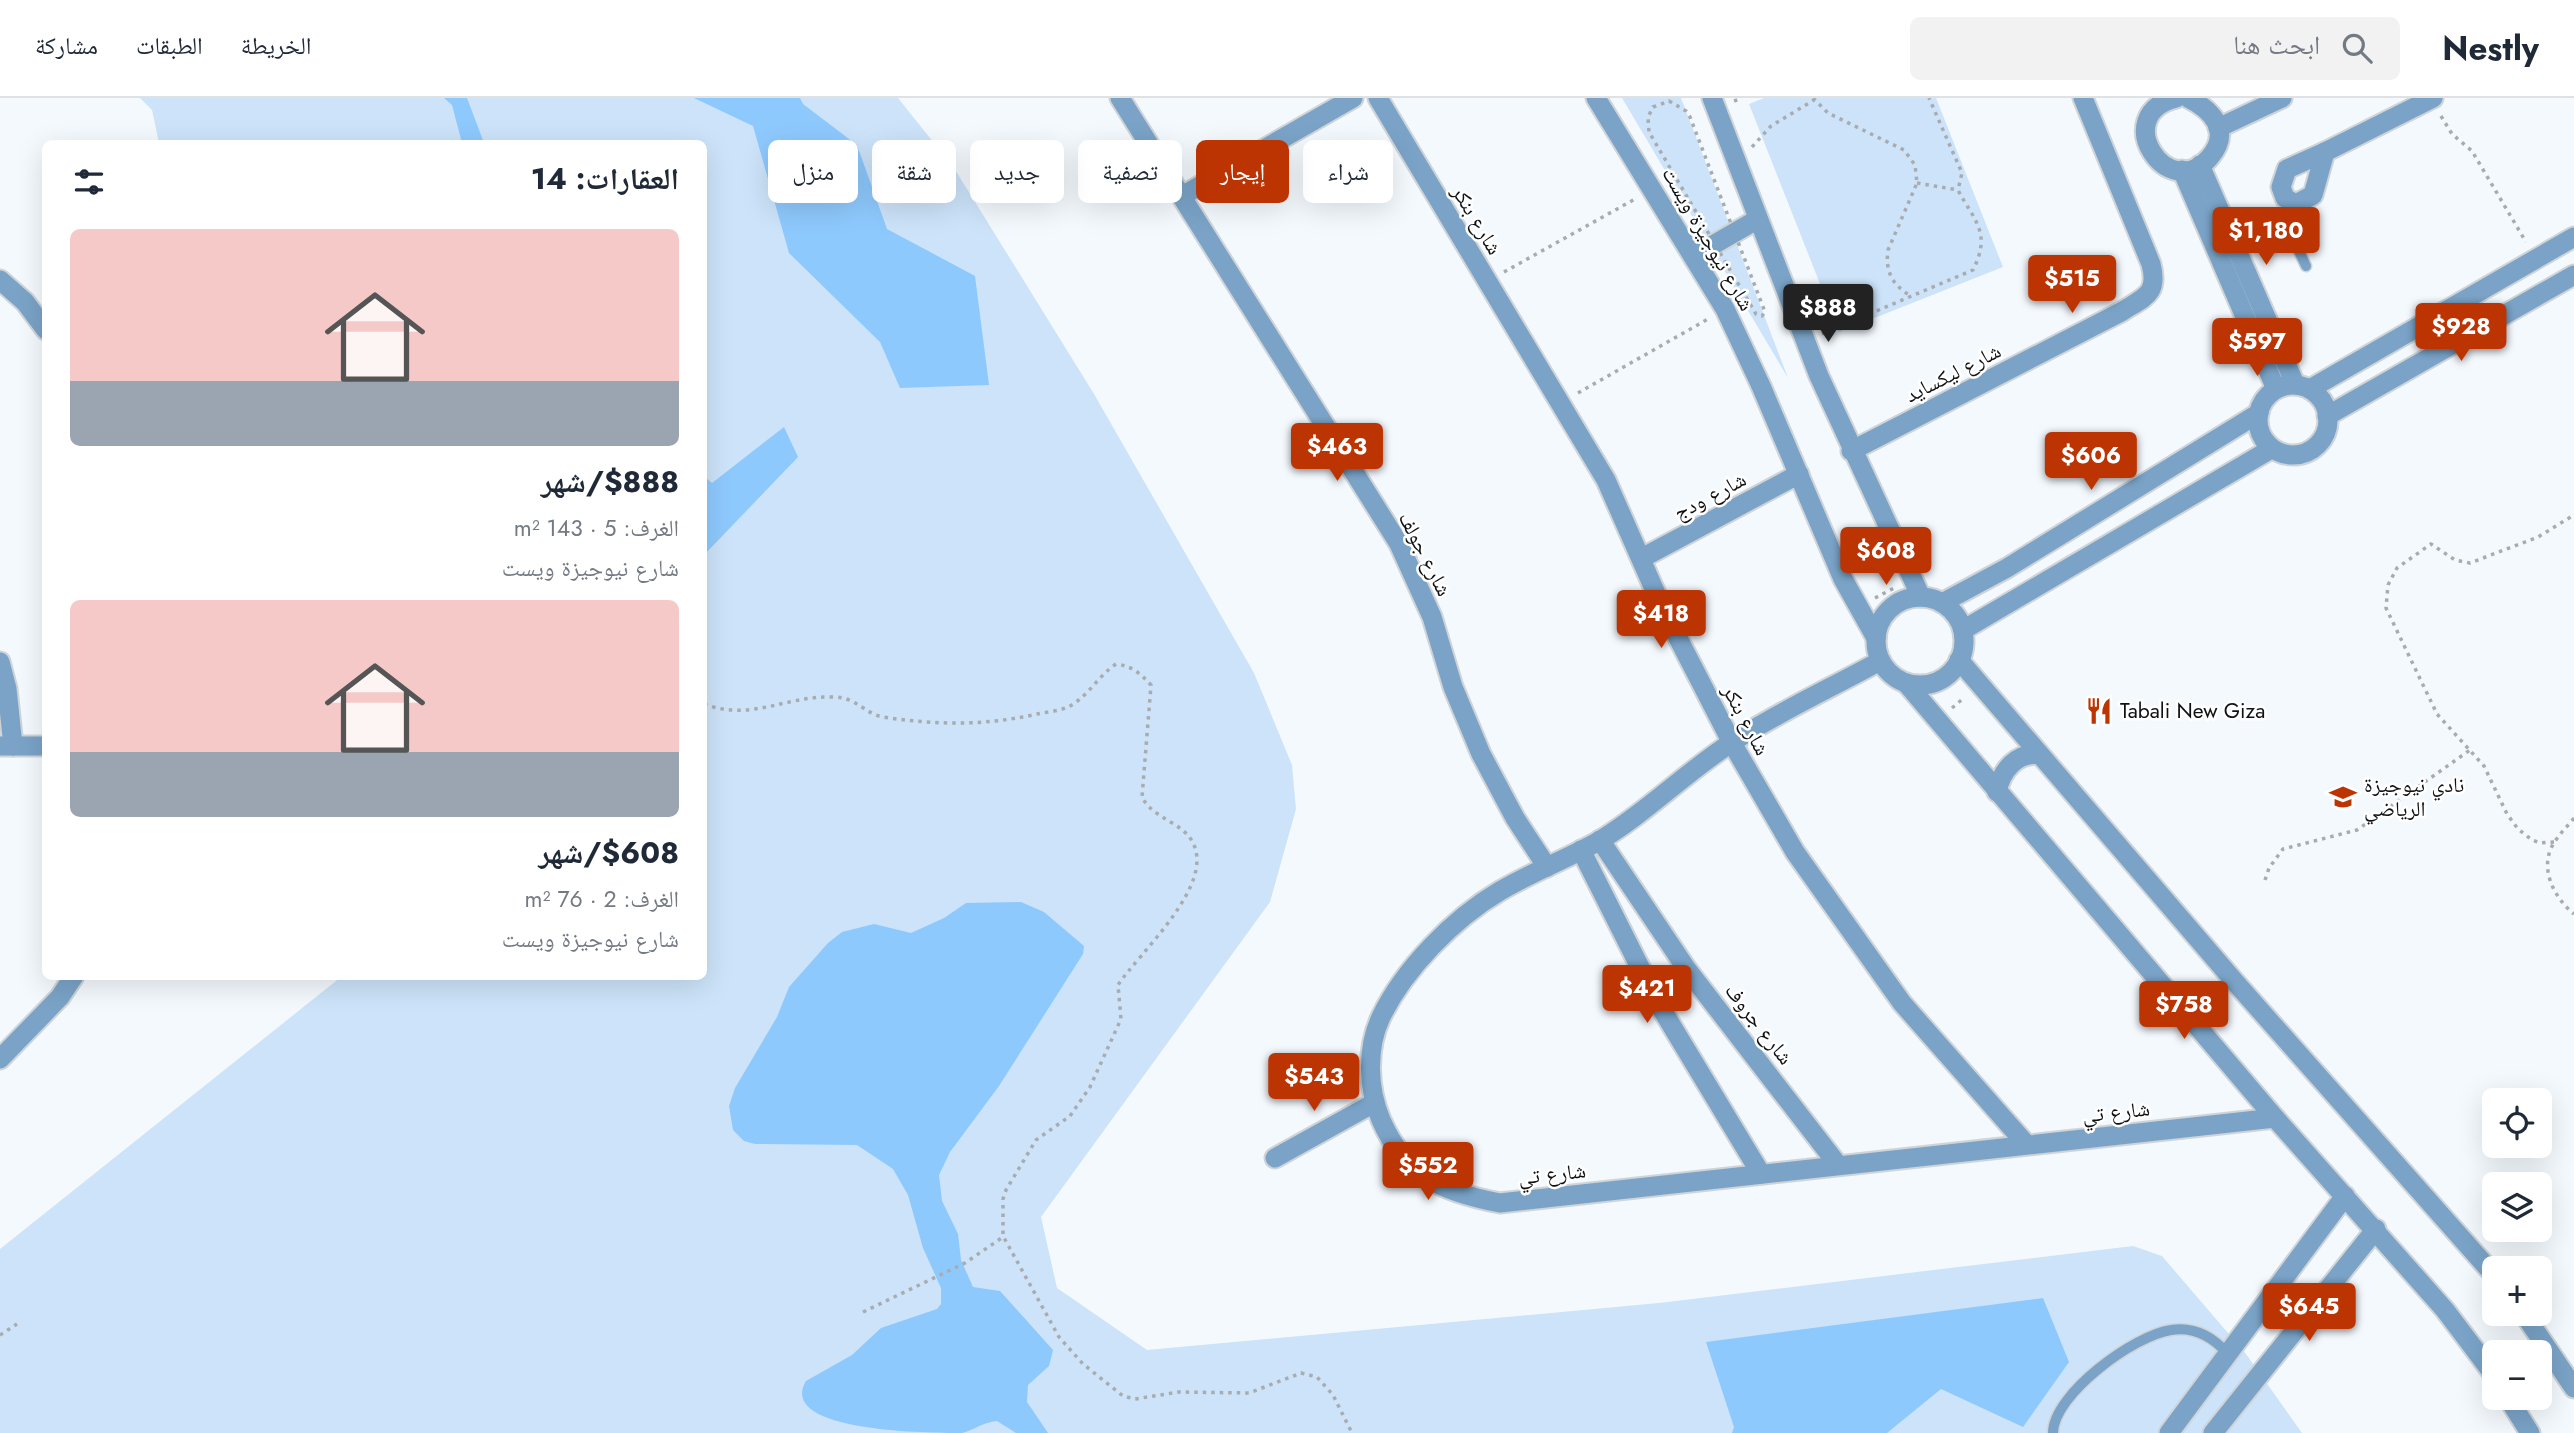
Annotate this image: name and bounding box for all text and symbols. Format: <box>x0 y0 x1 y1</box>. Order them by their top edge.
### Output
search box <box>1910 17 2400 80</box>
text: Nestly <box>2442 25 2539 72</box>
text: ابحث هنا <box>2233 26 2320 64</box>
text: مشاركة <box>35 28 98 63</box>
text: الطبقات <box>136 28 203 63</box>
text: الخريطة <box>241 28 311 63</box>
icon: search <box>2338 29 2376 67</box>
chip: منزل <box>768 140 858 203</box>
chip: شقة <box>872 140 956 203</box>
chip: جديد <box>970 140 1064 203</box>
chip: تصفية <box>1078 140 1182 203</box>
chip: إيجار <box>1196 140 1289 203</box>
chip: شراء <box>1303 140 1393 203</box>
text: العقارات: 14 <box>531 157 679 200</box>
street label: شارع نيوجيزة ويست <box>1655 161 1761 317</box>
icon: filters <box>70 163 108 201</box>
street label: شارع بنكر <box>1444 179 1509 260</box>
pin: $1,180 <box>2209 208 2323 267</box>
text: $1,180 <box>2229 213 2303 247</box>
pin: $515 <box>2031 256 2113 315</box>
text: $515 <box>2044 261 2100 295</box>
icon: home <box>312 274 438 400</box>
pin: $888 <box>1787 285 1869 344</box>
text: $888 <box>1799 290 1857 324</box>
pin: $928 <box>2420 303 2502 363</box>
text: $928 <box>2431 309 2491 343</box>
pin: $597 <box>2216 318 2298 378</box>
text: $597 <box>2228 324 2286 358</box>
street label: شارع ليكسايد <box>1900 336 2006 410</box>
pin: $463 <box>1296 424 1378 483</box>
text: $463 <box>1307 429 1367 463</box>
pin: $606 <box>2050 432 2132 492</box>
text: $606 <box>2061 438 2121 472</box>
text: $888/شهر <box>541 460 679 503</box>
street label: شارع ودج <box>1668 464 1752 528</box>
street label: شارع جولف <box>1391 507 1459 601</box>
text: الغرف: 5 · 143 m² <box>514 511 679 545</box>
pin: $608 <box>1845 528 1927 587</box>
text: $608 <box>1856 533 1916 567</box>
text: شارع نيوجيزة ويست <box>502 551 679 585</box>
pin: $418 <box>1620 590 1702 650</box>
text: $418 <box>1633 596 1689 630</box>
icon: home <box>312 645 438 771</box>
street label: شارع بنكر <box>1714 678 1777 761</box>
restaurant icon: Tabali New Giza <box>2084 696 2114 726</box>
place label: Tabali New Giza <box>2120 696 2265 726</box>
place label: نادي نيوجيزة الرياضي <box>2364 770 2464 825</box>
school or university icon: نادي نيوجيزة الرياضي <box>2328 782 2358 812</box>
text: $608/شهر <box>539 831 679 874</box>
text: الغرف: 2 · 76 m² <box>525 882 679 916</box>
text: شارع نيوجيزة ويست <box>502 922 679 956</box>
pin: $421 <box>1606 965 1688 1025</box>
text: $421 <box>1618 971 1676 1005</box>
street label: شارع جروف <box>1718 977 1800 1071</box>
pin: $758 <box>2143 982 2225 1041</box>
text: $758 <box>2155 987 2213 1021</box>
pin: $543 <box>1273 1054 1355 1113</box>
text: $543 <box>1284 1059 1344 1093</box>
map controls <box>2482 1088 2552 1410</box>
button: locate <box>2482 1088 2552 1158</box>
street label: شارع تي <box>2081 1094 2151 1132</box>
pin: $552 <box>1387 1142 1469 1202</box>
text: $552 <box>1398 1148 1458 1182</box>
street label: شارع تي <box>1517 1156 1587 1194</box>
button: layers <box>2482 1172 2552 1242</box>
button: + <box>2482 1256 2552 1326</box>
pin: $645 <box>2268 1284 2350 1343</box>
text: $645 <box>2279 1289 2339 1323</box>
button: − <box>2482 1340 2552 1410</box>

